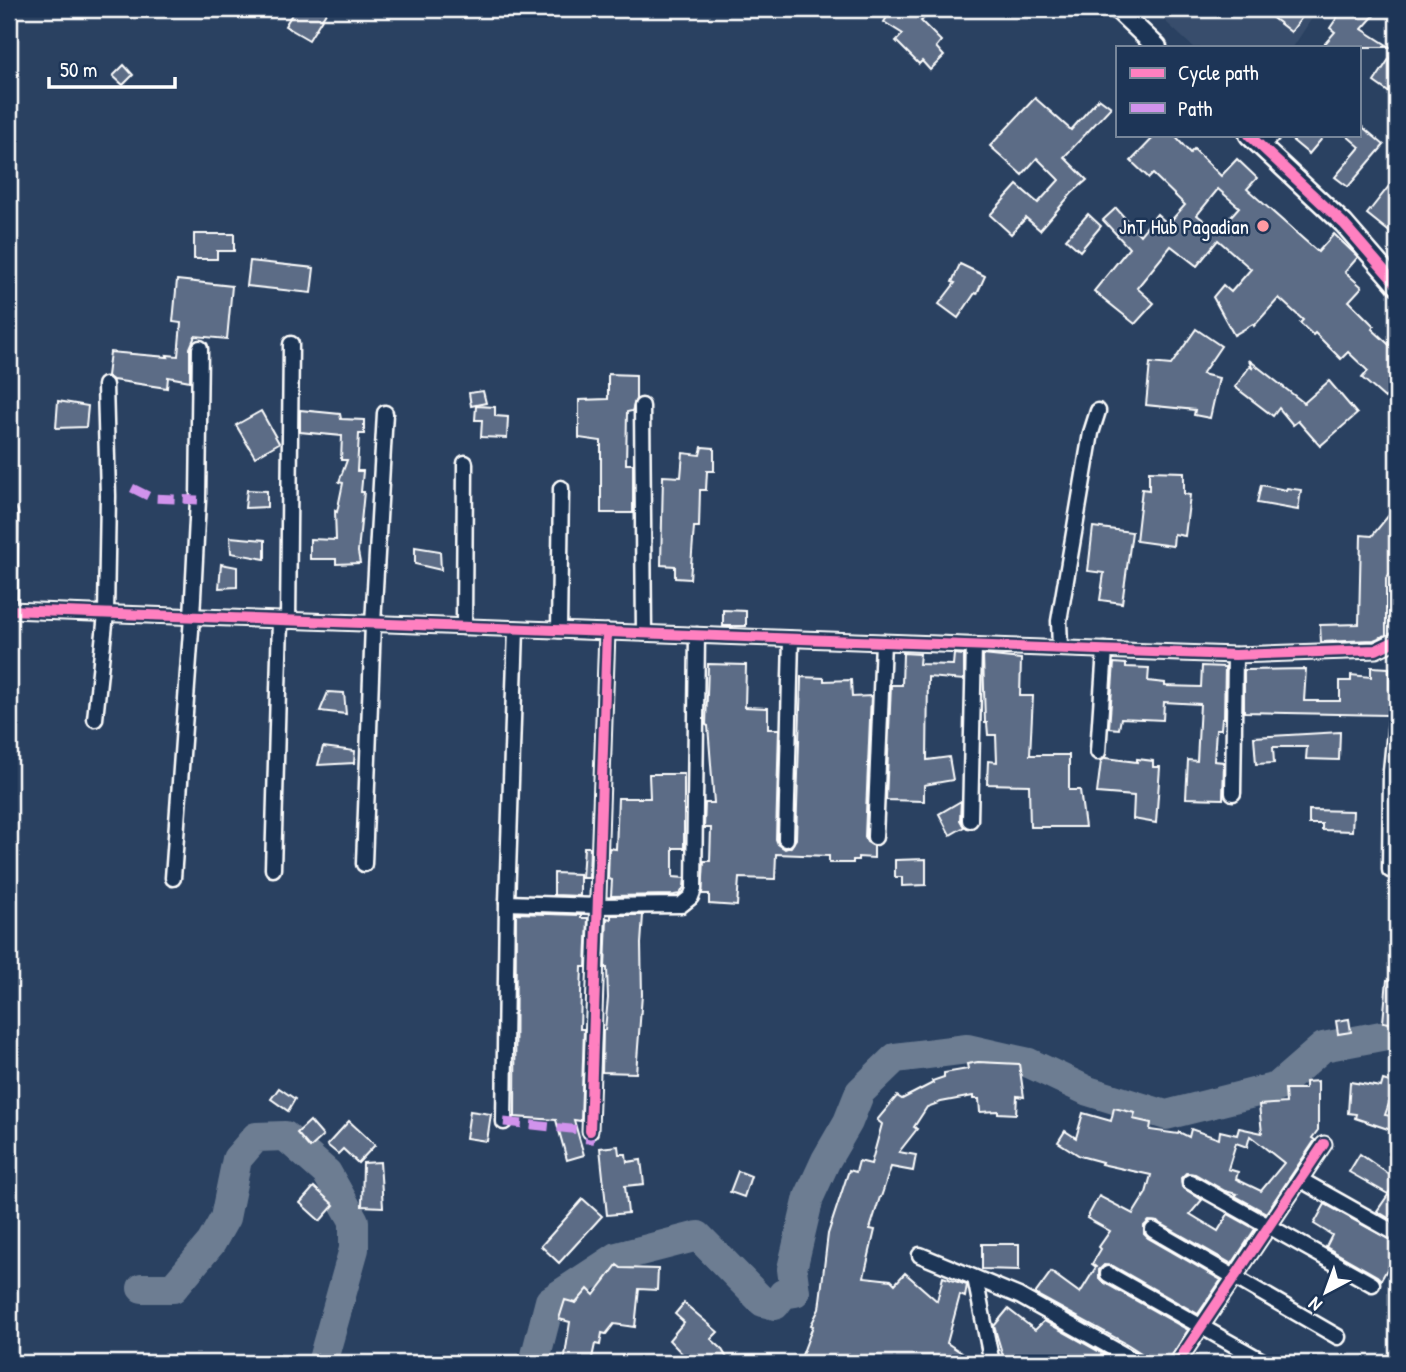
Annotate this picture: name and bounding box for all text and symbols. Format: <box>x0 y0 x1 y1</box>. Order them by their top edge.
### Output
scale bar <box>49 46 175 90</box>
legend <box>1116 46 1360 136</box>
text: 50 m <box>60 55 97 84</box>
text: Cycle path <box>1178 58 1259 87</box>
text: Path <box>1178 94 1213 123</box>
place label: JnT Hub Pagadian <box>1119 212 1249 241</box>
marker: JnT Hub Pagadian <box>1255 218 1271 234</box>
north arrow <box>1290 1256 1360 1326</box>
text: N <box>1303 1292 1327 1318</box>

